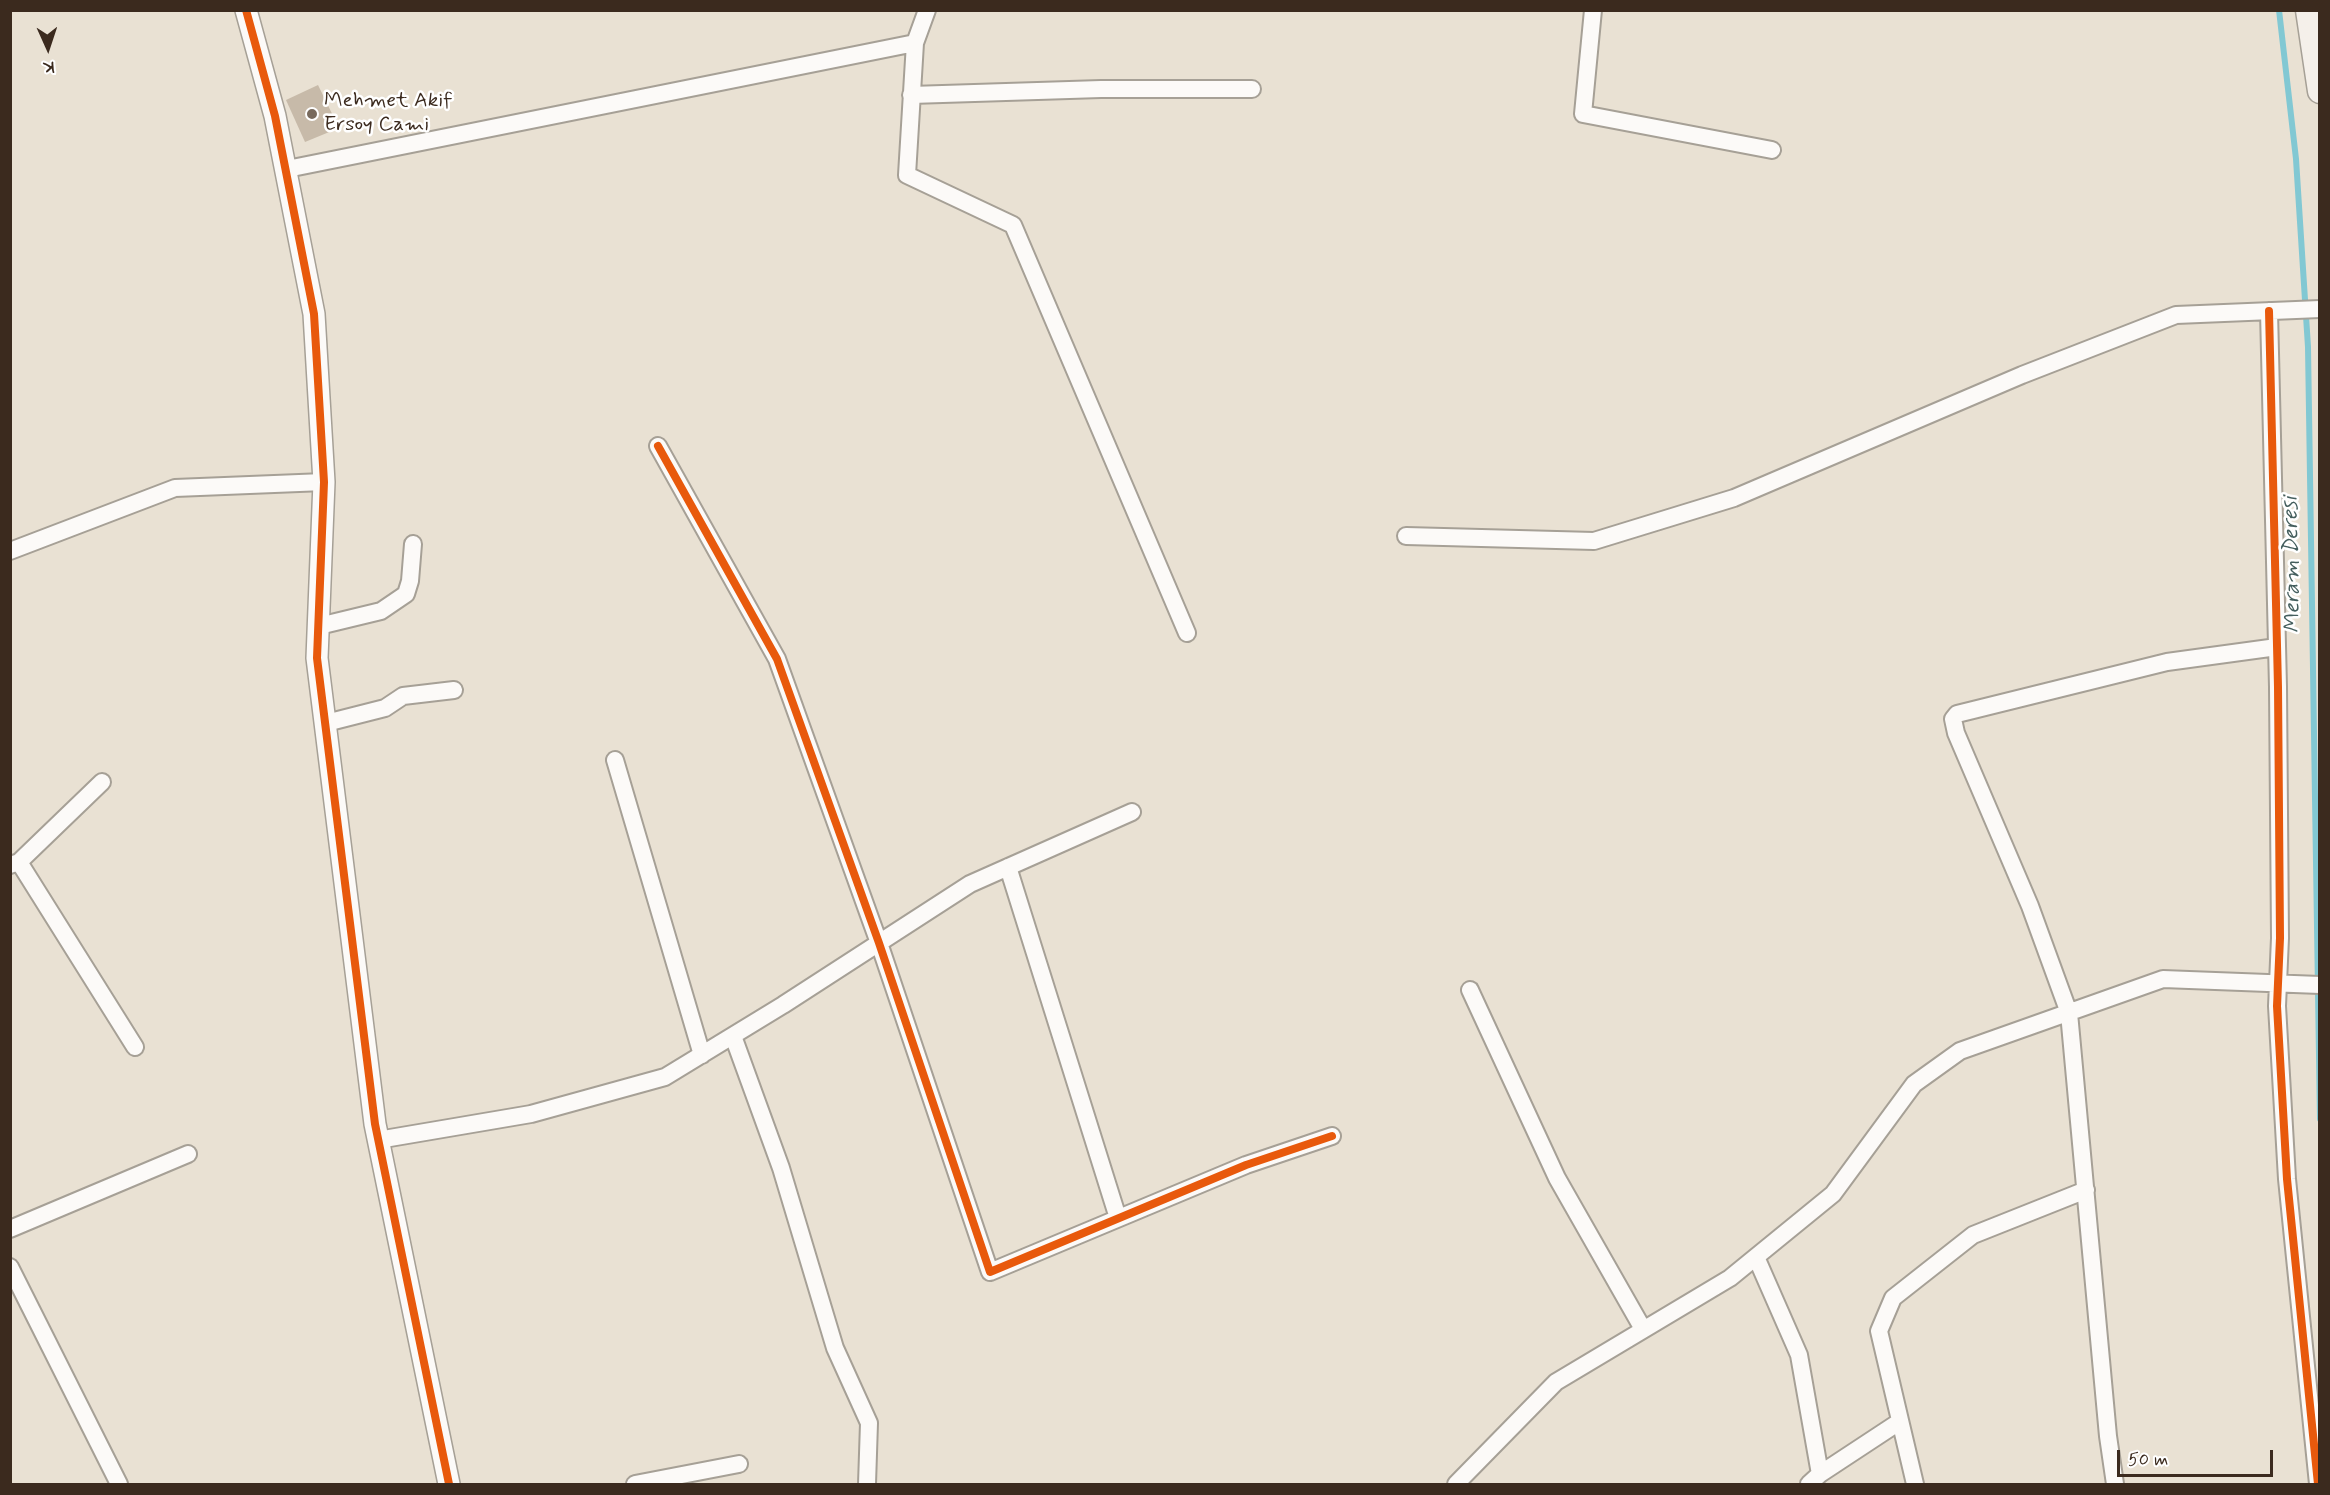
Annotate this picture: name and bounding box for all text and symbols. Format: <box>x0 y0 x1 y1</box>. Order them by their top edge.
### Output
north arrow <box>18 18 78 78</box>
text: K <box>43 56 55 77</box>
place label: Mehmet Akif Ersoy Cami <box>324 89 452 139</box>
marker: Mehmet Akif Ersoy Cami <box>305 107 319 121</box>
water label: Meram Deresi <box>2279 496 2307 634</box>
scale bar <box>2120 1438 2276 1476</box>
text: 50 m <box>2128 1448 2168 1472</box>

